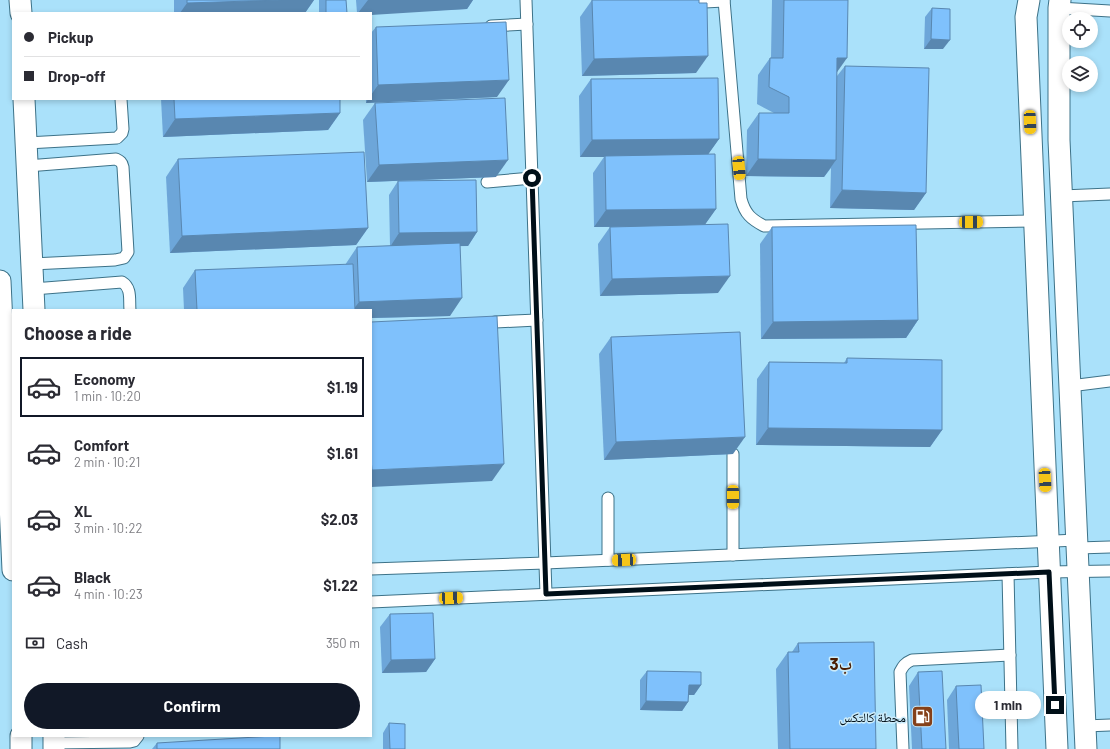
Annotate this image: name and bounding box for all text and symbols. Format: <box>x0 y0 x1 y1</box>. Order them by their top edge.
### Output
map controls <box>1062 12 1098 92</box>
button: locate <box>1062 12 1098 48</box>
text: Pickup <box>48 28 94 46</box>
button: layers <box>1062 56 1098 92</box>
text: Drop-off <box>48 67 106 85</box>
car <box>1024 110 1036 134</box>
car <box>732 156 746 180</box>
route start <box>523 169 541 187</box>
car <box>959 216 983 228</box>
text: Choose a ride <box>24 322 132 344</box>
icon: car <box>26 369 62 405</box>
text: Economy <box>74 370 135 388</box>
text: $1.19 <box>327 378 358 396</box>
text: 1 min · 10:20 <box>74 388 141 404</box>
icon: car <box>26 435 62 471</box>
text: Comfort <box>74 436 129 454</box>
text: $1.61 <box>327 444 358 462</box>
text: 2 min · 10:21 <box>74 454 140 470</box>
car <box>1038 468 1052 492</box>
car <box>727 485 739 509</box>
icon: car <box>26 501 62 537</box>
text: XL <box>74 502 92 520</box>
text: $2.03 <box>321 510 358 528</box>
text: 3 min · 10:22 <box>74 520 143 536</box>
car <box>612 553 636 567</box>
icon: car <box>26 567 62 603</box>
text: Black <box>74 568 111 586</box>
text: $1.22 <box>323 576 358 594</box>
text: 4 min · 10:23 <box>74 586 143 602</box>
car <box>439 591 463 605</box>
icon: cash <box>24 632 46 654</box>
text: Cash <box>56 634 88 652</box>
text: 350 m <box>326 635 360 651</box>
district label: ب3 <box>830 653 852 675</box>
button: Confirm <box>24 683 360 729</box>
callout: 1 min <box>975 691 1041 719</box>
route end <box>1046 696 1064 714</box>
text: 1 min <box>994 697 1022 713</box>
fuel station icon: محطة كالتكس <box>909 704 935 730</box>
place label: محطة كالتكس <box>839 709 906 726</box>

